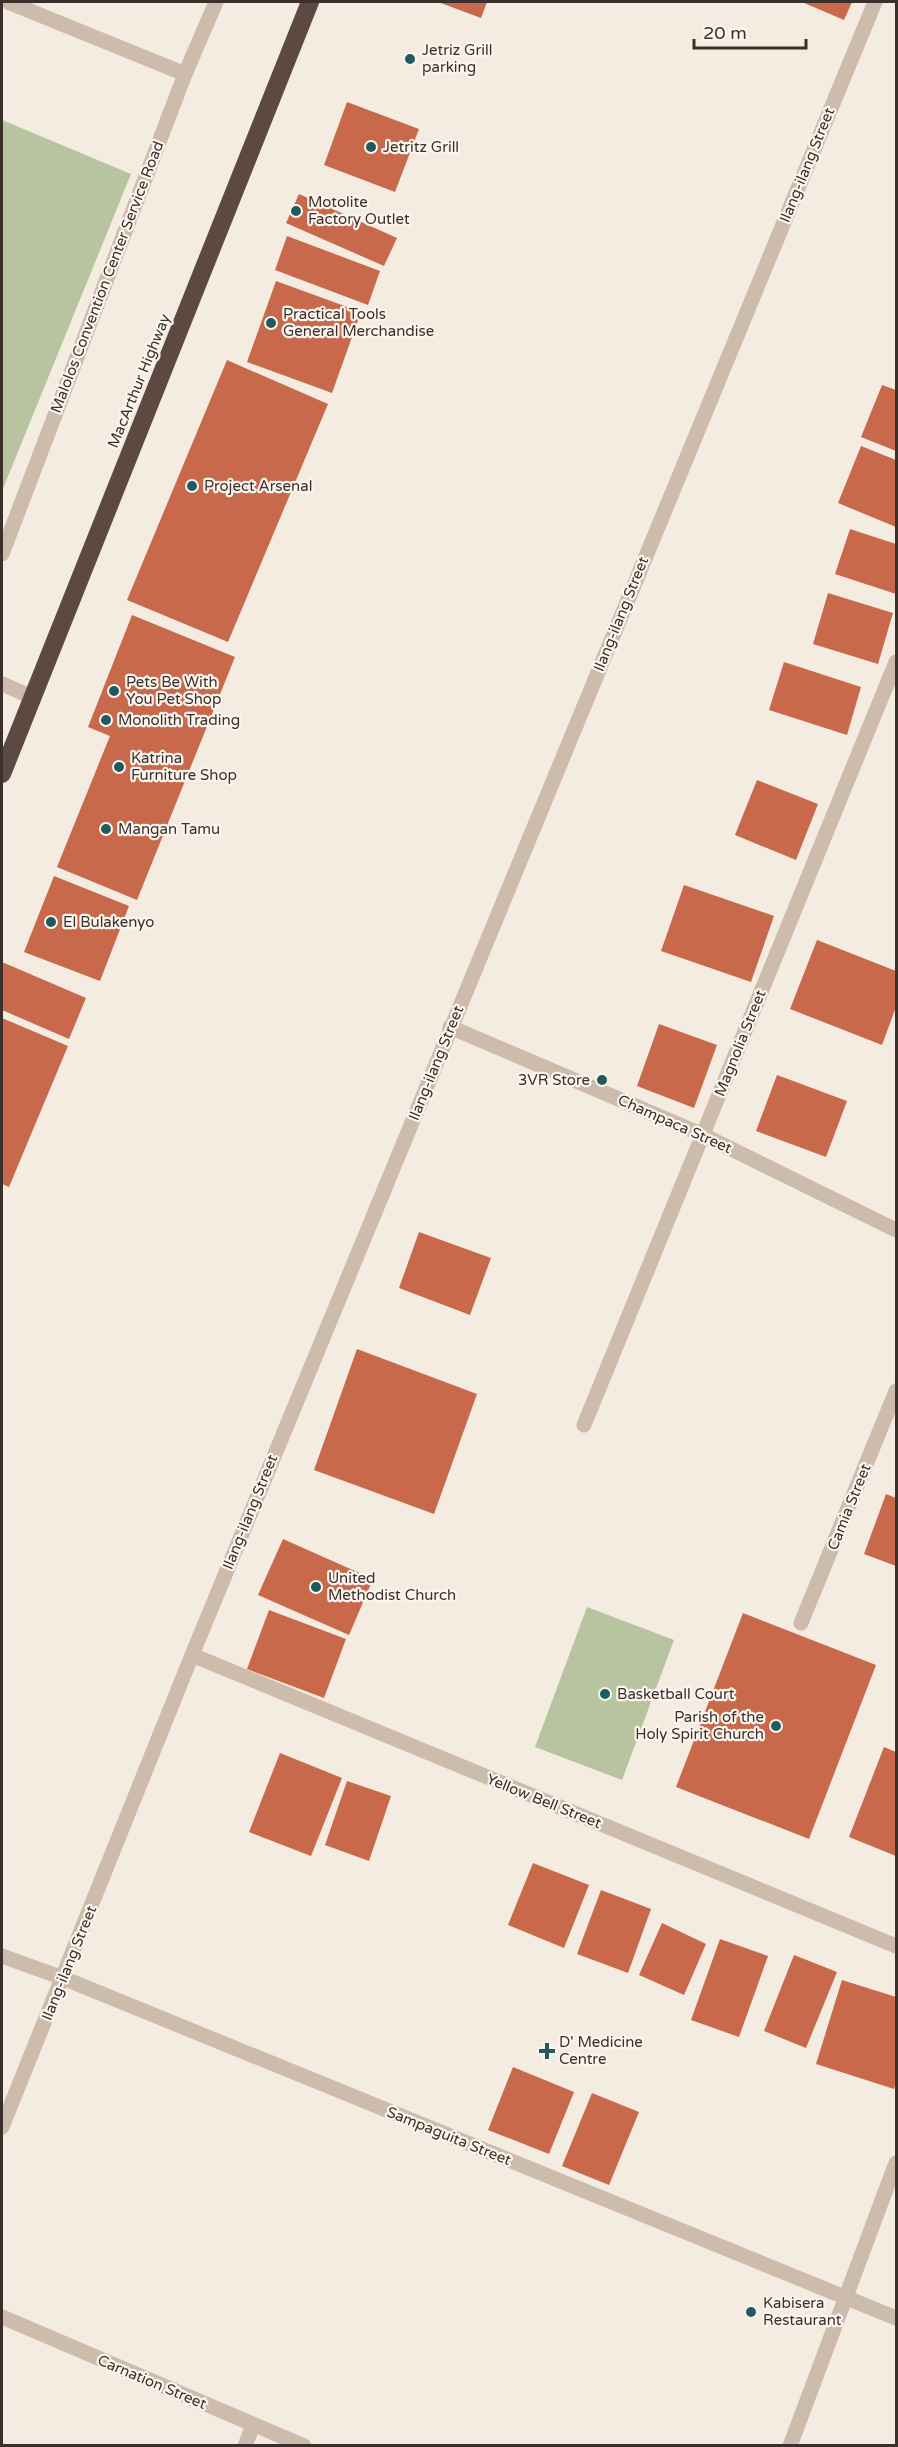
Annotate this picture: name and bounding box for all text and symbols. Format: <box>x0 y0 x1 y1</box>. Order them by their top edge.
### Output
scale bar <box>694 12 806 50</box>
text: 20 m <box>703 22 747 44</box>
place label: Jetriz Grill parking <box>422 41 492 76</box>
marker: Jetriz Grill parking <box>403 52 417 66</box>
street label: Ilang-ilang Street <box>776 105 838 225</box>
place label: Jetritz Grill <box>383 138 459 156</box>
street label: Malolos Convention Center Service Road <box>47 139 167 415</box>
marker: Jetritz Grill <box>364 140 378 154</box>
place label: Motolite Factory Outlet <box>308 193 410 228</box>
marker: Motolite Factory Outlet <box>289 204 303 218</box>
place label: Practical Tools General Merchandise <box>283 305 434 340</box>
street label: MacArthur Highway <box>104 311 174 451</box>
marker: Practical Tools General Merchandise <box>264 316 278 330</box>
place label: Project Arsenal <box>204 477 312 495</box>
marker: Project Arsenal <box>185 479 199 493</box>
street label: Ilang-ilang Street <box>590 554 652 674</box>
place label: Pets Be With You Pet Shop <box>126 673 221 708</box>
marker: Pets Be With You Pet Shop <box>107 684 121 698</box>
place label: Monolith Trading <box>118 711 240 729</box>
marker: Monolith Trading <box>99 713 113 727</box>
place label: Katrina Furniture Shop <box>131 749 237 784</box>
marker: Katrina Furniture Shop <box>112 760 126 774</box>
place label: Mangan Tamu <box>118 820 220 838</box>
marker: Mangan Tamu <box>99 822 113 836</box>
place label: El Bulakenyo <box>63 913 154 931</box>
marker: El Bulakenyo <box>44 915 58 929</box>
street label: Magnolia Street <box>710 987 770 1099</box>
street label: Ilang-ilang Street <box>405 1003 467 1123</box>
place label: 3VR Store <box>518 1071 590 1089</box>
marker: 3VR Store <box>595 1073 609 1087</box>
street label: Champaca Street <box>615 1091 735 1157</box>
street label: Ilang-ilang Street <box>219 1452 281 1572</box>
street label: Camia Street <box>824 1461 875 1553</box>
place label: United Methodist Church <box>328 1569 456 1604</box>
marker: United Methodist Church <box>309 1580 323 1594</box>
place label: Basketball Court <box>617 1685 735 1703</box>
marker: Basketball Court <box>598 1687 612 1701</box>
place label: Parish of the Holy Spirit Church <box>635 1708 764 1743</box>
marker: Parish of the Holy Spirit Church <box>769 1719 783 1733</box>
street label: Yellow Bell Street <box>484 1770 604 1832</box>
street label: Ilang-ilang Street <box>38 1903 100 2023</box>
place label: D' Medicine Centre <box>559 2033 643 2068</box>
marker: D' Medicine Centre <box>540 2044 554 2058</box>
street label: Sampaguita Street <box>384 2103 514 2169</box>
place label: Kabisera Restaurant <box>763 2294 842 2329</box>
marker: Kabisera Restaurant <box>744 2305 758 2319</box>
street label: Carnation Street <box>95 2351 209 2413</box>

